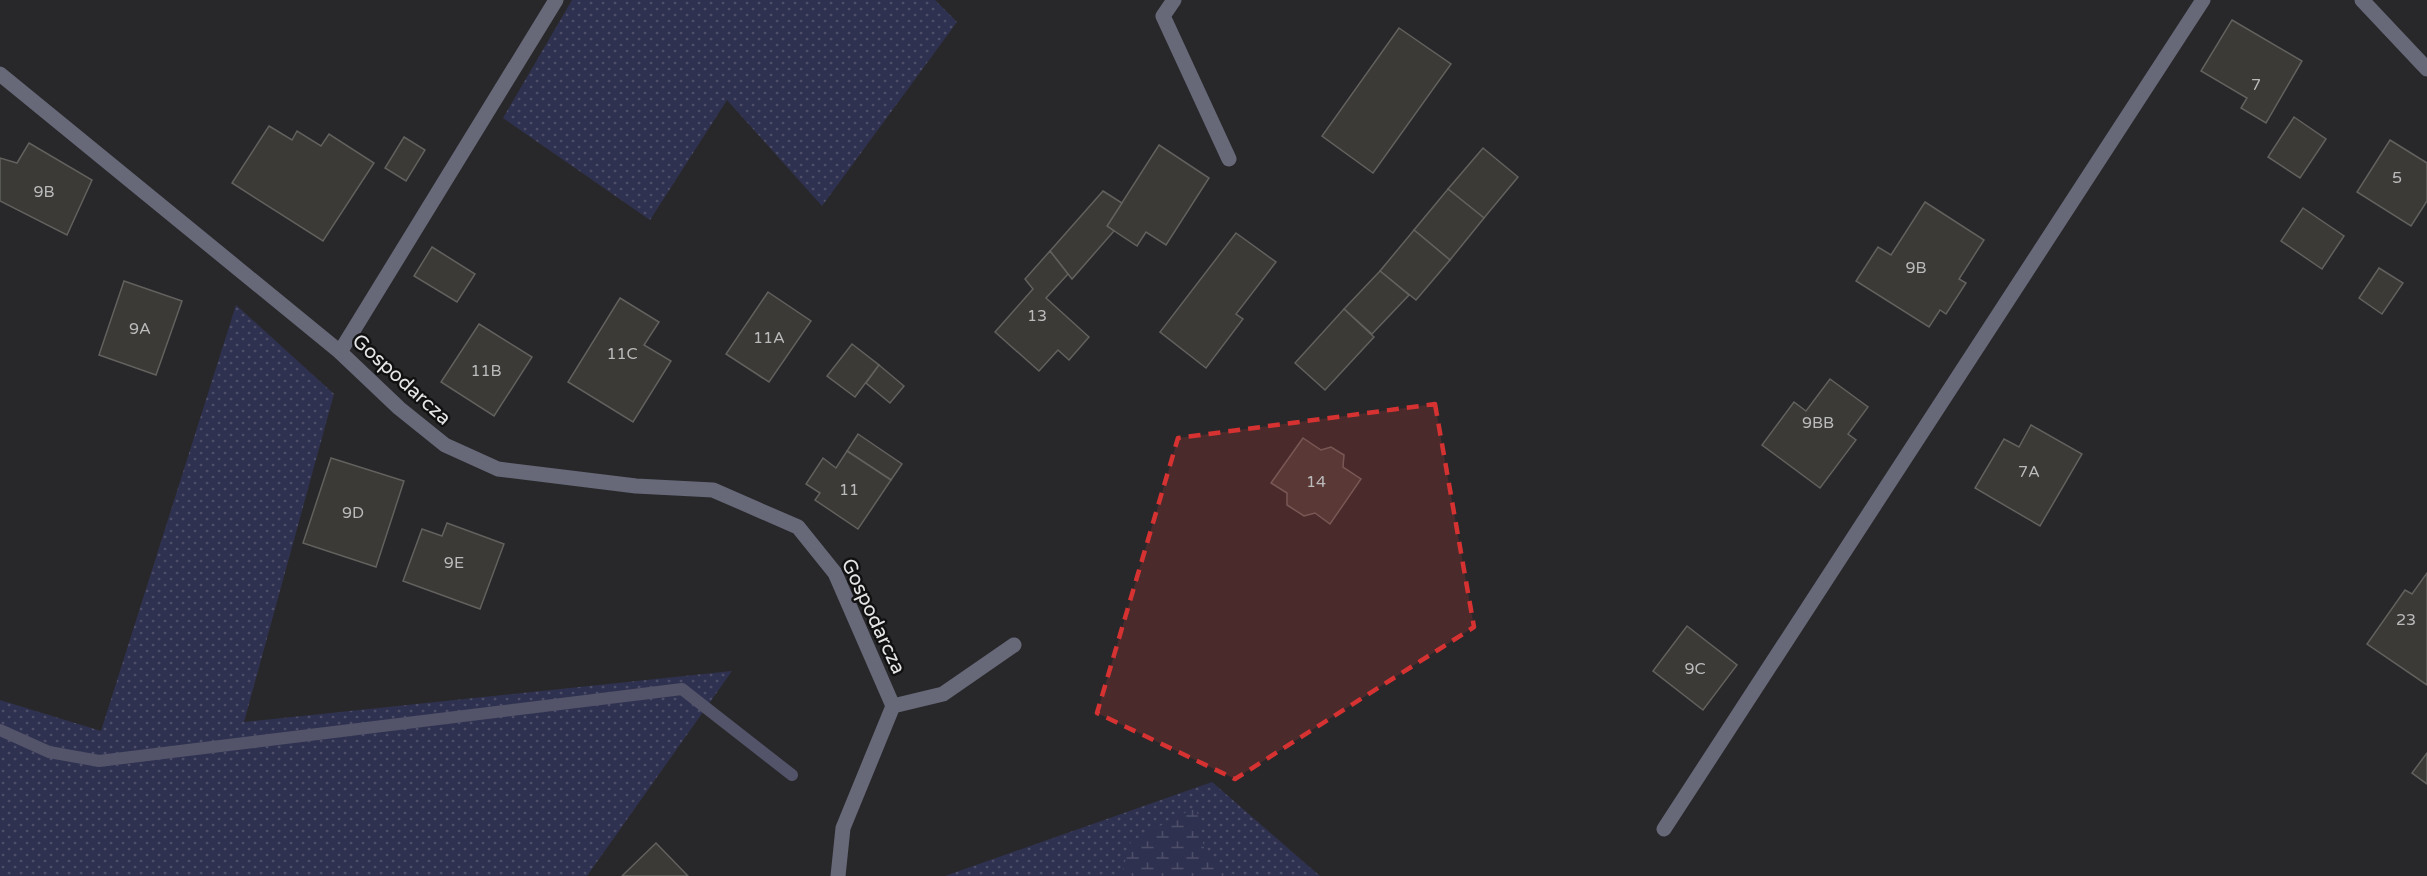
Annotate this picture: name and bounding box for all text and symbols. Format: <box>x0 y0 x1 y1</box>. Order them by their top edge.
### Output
house number: 7 <box>2251 75 2261 95</box>
house number: 5 <box>2392 168 2402 188</box>
house number: 9B <box>33 182 55 202</box>
house number: 9B <box>1905 258 1927 278</box>
house number: 13 <box>1027 306 1047 326</box>
house number: 9A <box>129 319 151 339</box>
house number: 11A <box>753 328 785 348</box>
street label: Gospodarcza <box>347 329 456 430</box>
house number: 11C <box>606 344 638 364</box>
house number: 11B <box>470 361 502 381</box>
house number: 9BB <box>1802 413 1834 433</box>
house number: 7A <box>2018 462 2040 482</box>
house number: 14 <box>1306 472 1326 492</box>
house number: 11 <box>839 480 859 500</box>
house number: 9D <box>342 503 364 523</box>
house number: 9E <box>444 553 464 573</box>
street label: Gospodarcza <box>836 555 910 678</box>
house number: 23 <box>2396 610 2416 630</box>
house number: 9C <box>1684 659 1706 679</box>

